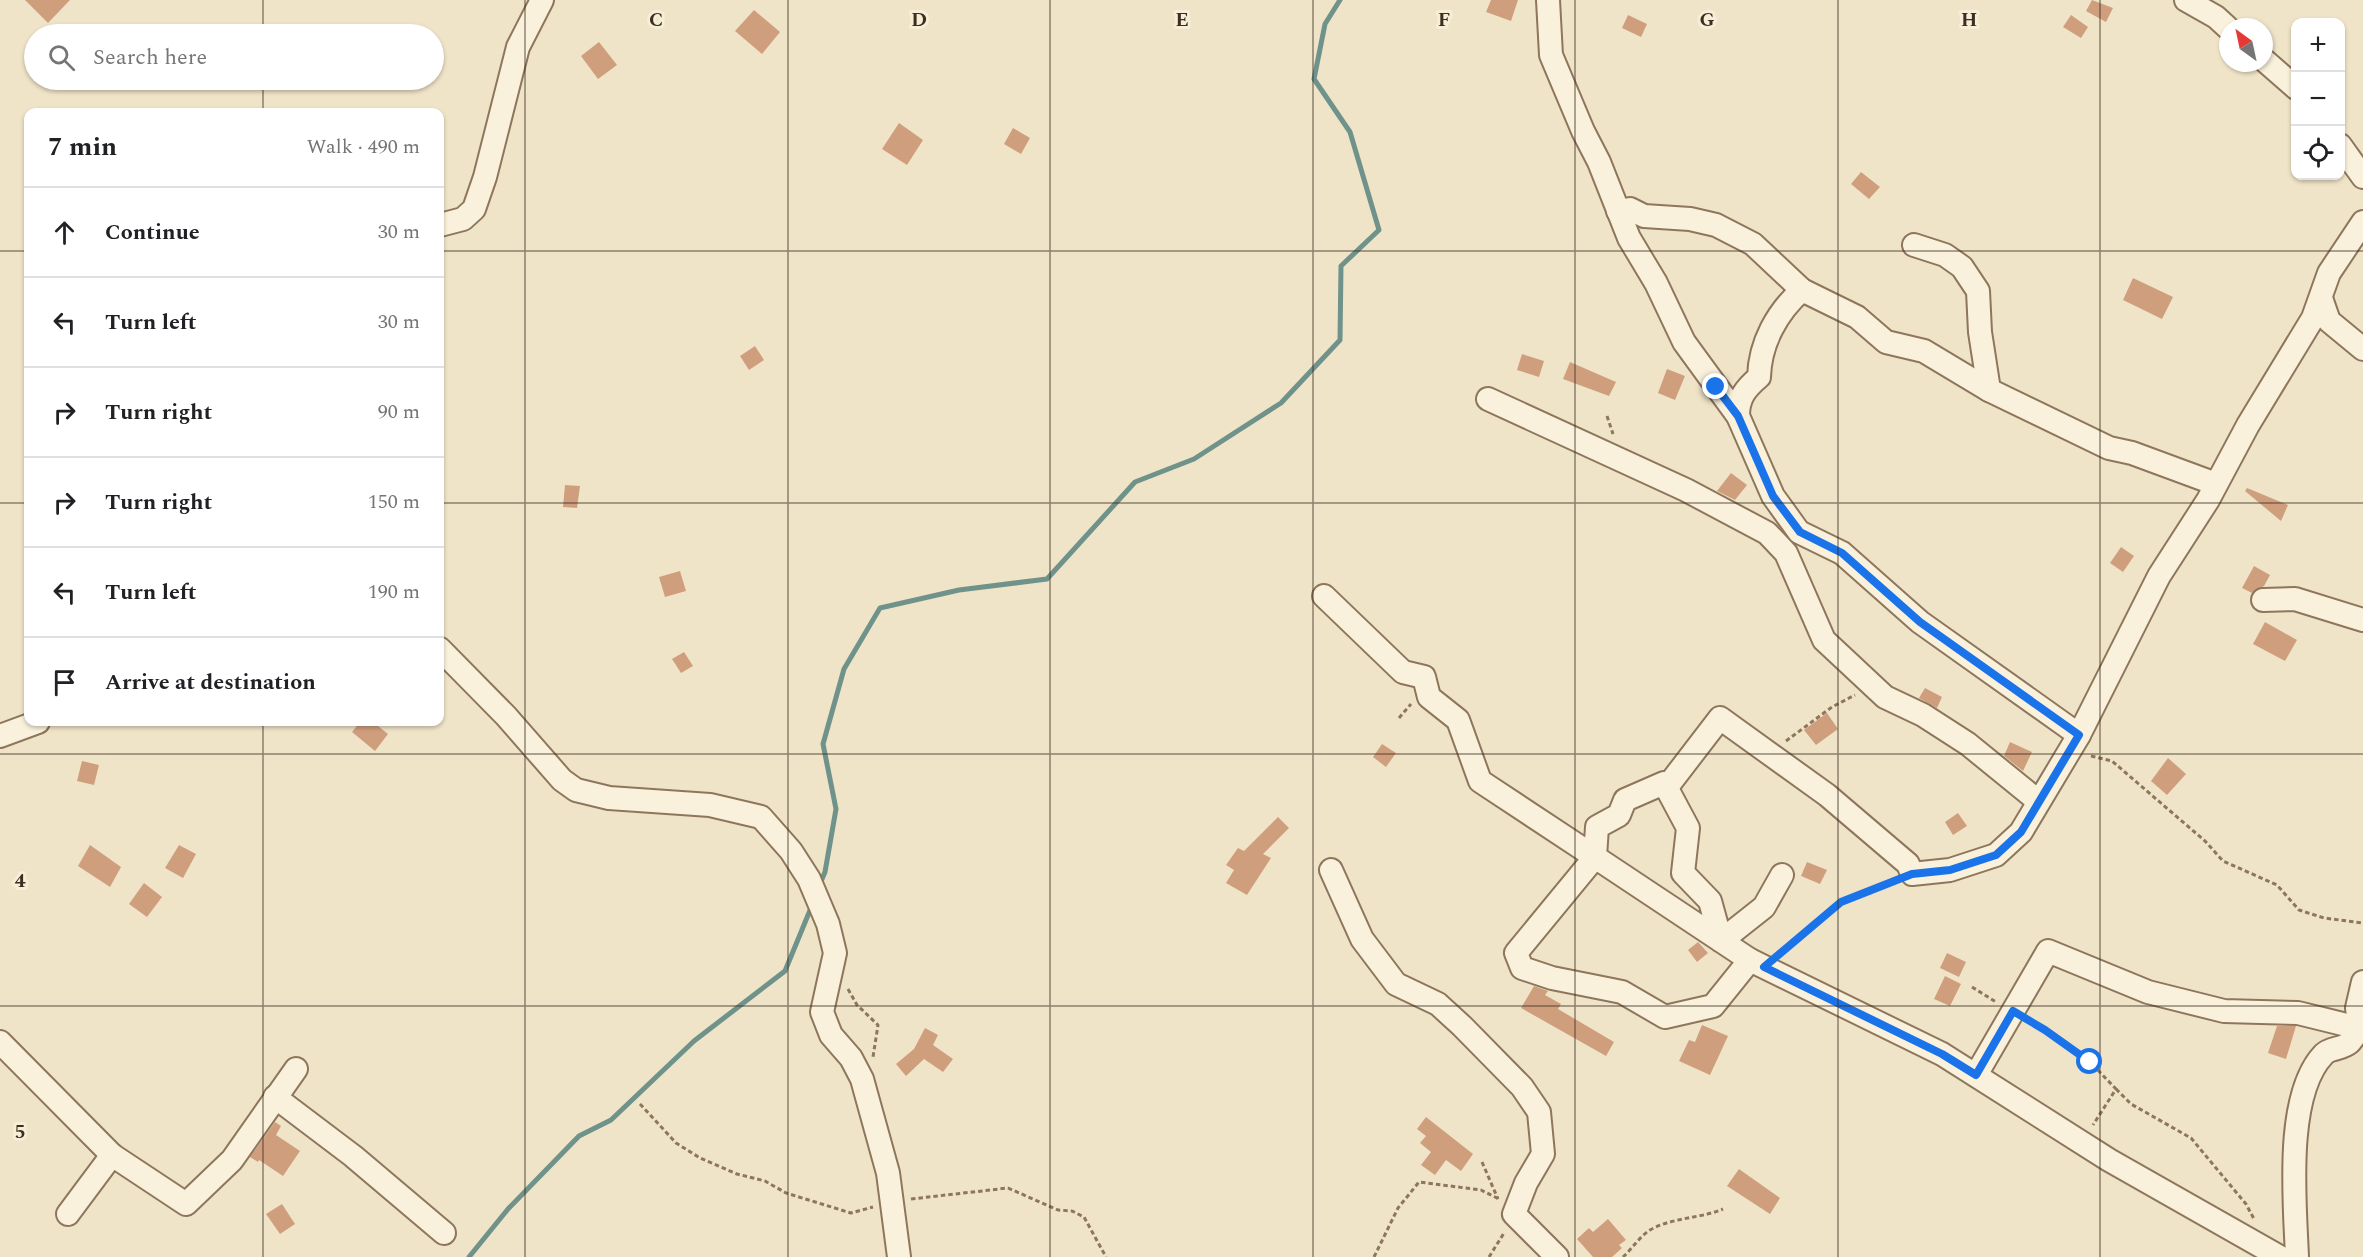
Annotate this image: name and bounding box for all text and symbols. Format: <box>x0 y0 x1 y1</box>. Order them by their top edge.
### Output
text: C <box>649 5 663 35</box>
text: D <box>911 5 927 35</box>
text: E <box>1175 5 1189 35</box>
text: F <box>1438 5 1450 35</box>
text: G <box>1699 5 1715 35</box>
text: H <box>1961 5 1977 35</box>
north arrow <box>2219 18 2273 72</box>
map controls <box>2291 18 2345 180</box>
button: + <box>2291 18 2345 72</box>
search box <box>24 24 444 90</box>
icon: search <box>45 41 78 74</box>
text: Search here <box>93 41 207 74</box>
button: − <box>2291 72 2345 126</box>
button: locate <box>2291 126 2345 180</box>
text: 7 min <box>48 127 117 167</box>
text: Walk · 490 m <box>307 132 420 162</box>
icon: ahead <box>48 216 81 249</box>
text: Continue <box>105 216 200 249</box>
text: 30 m <box>378 217 420 247</box>
icon: left <box>48 306 81 339</box>
text: Turn left <box>105 306 197 339</box>
text: 30 m <box>378 307 420 337</box>
route end <box>1702 373 1728 399</box>
icon: right <box>48 396 81 429</box>
text: Turn right <box>105 396 212 429</box>
text: 90 m <box>378 397 420 427</box>
icon: right <box>48 486 81 519</box>
text: Turn right <box>105 486 212 519</box>
text: 150 m <box>368 487 420 517</box>
icon: left <box>48 576 81 609</box>
text: Turn left <box>105 576 197 609</box>
text: 190 m <box>368 577 420 607</box>
icon: arrive <box>48 666 81 699</box>
text: Arrive at destination <box>105 666 316 699</box>
text: 4 <box>14 866 26 896</box>
route start <box>2076 1048 2102 1074</box>
text: 5 <box>14 1117 26 1147</box>

